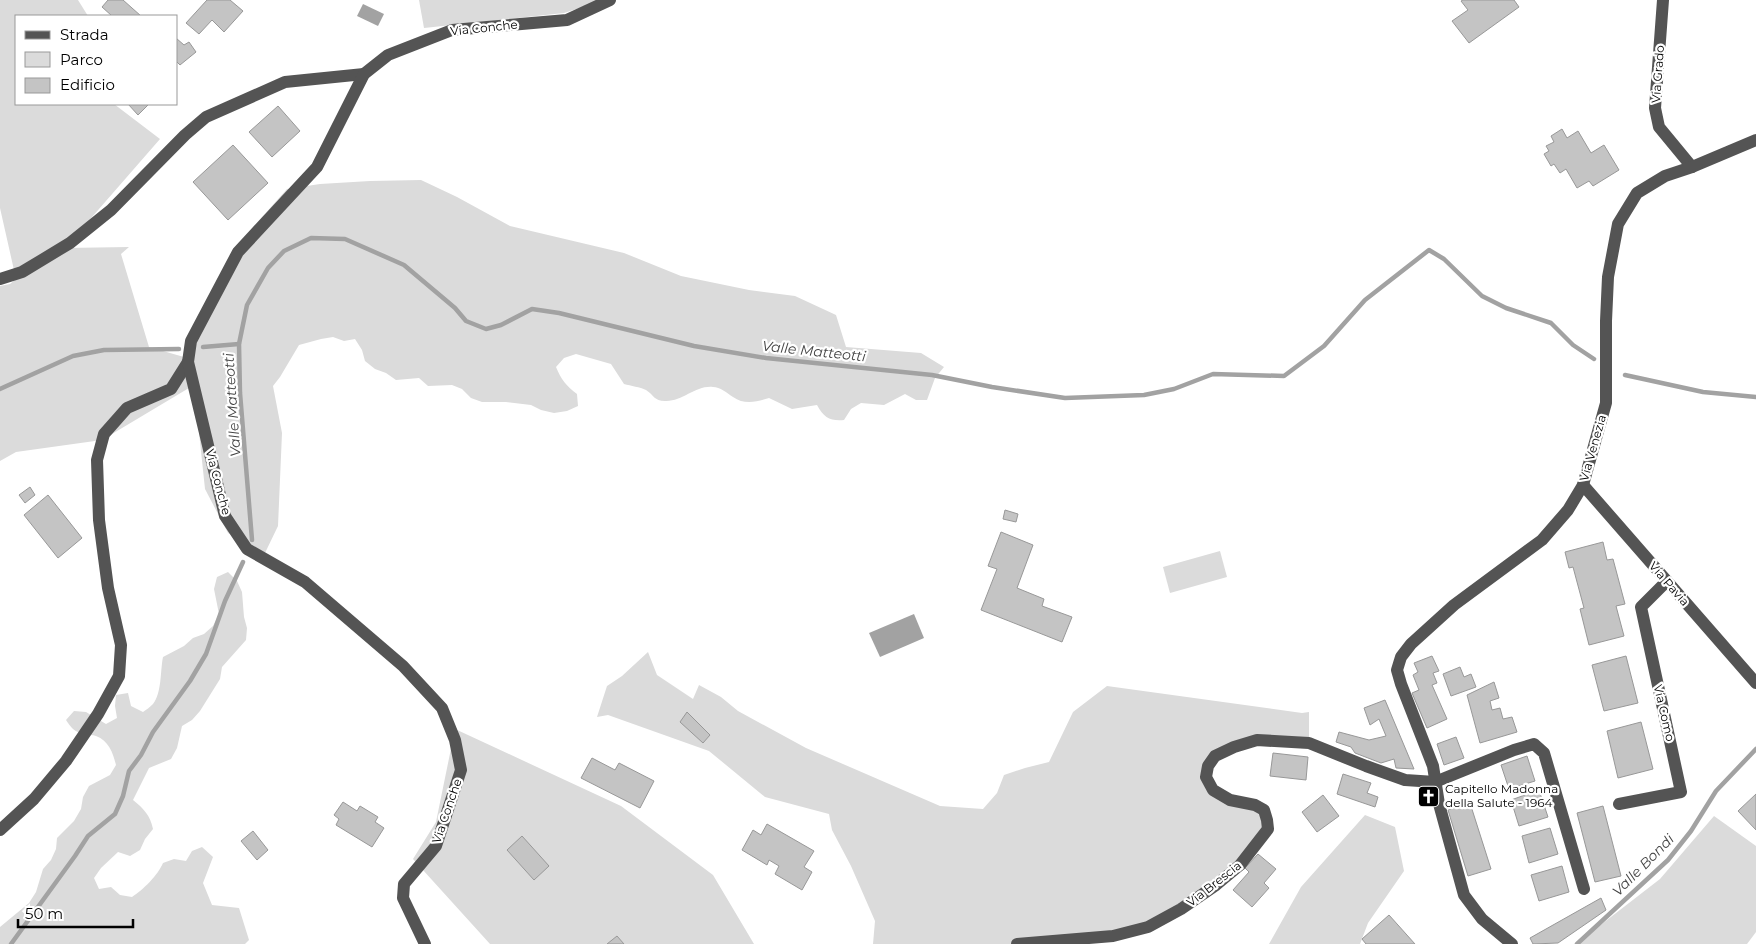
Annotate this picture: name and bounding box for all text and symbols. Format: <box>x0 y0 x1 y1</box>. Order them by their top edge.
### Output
legend <box>15 15 178 105</box>
street label: Via Conche <box>450 17 518 38</box>
text: Strada <box>60 25 109 44</box>
street label: Via Grado <box>1648 45 1667 103</box>
text: Parco <box>60 50 103 69</box>
text: Edificio <box>60 75 115 94</box>
water label: Valle Matteotti <box>761 337 867 365</box>
water label: Valle Matteotti <box>219 352 245 458</box>
street label: Via Venezia <box>1576 413 1609 483</box>
street label: Via Conche <box>203 447 234 516</box>
street label: Via Pavia <box>1646 558 1693 609</box>
street label: Via Como <box>1651 683 1678 743</box>
street label: Via Conche <box>428 776 465 845</box>
place label: Capitello Madonna della Salute - 1964 <box>1445 781 1558 810</box>
church icon: Capitello Madonna della Salute - 1964 <box>1417 784 1441 808</box>
water label: Valle Bondi <box>1608 830 1678 900</box>
street label: Via Brescia <box>1183 858 1244 910</box>
scale bar <box>18 896 132 928</box>
text: 50 m <box>25 904 63 923</box>

